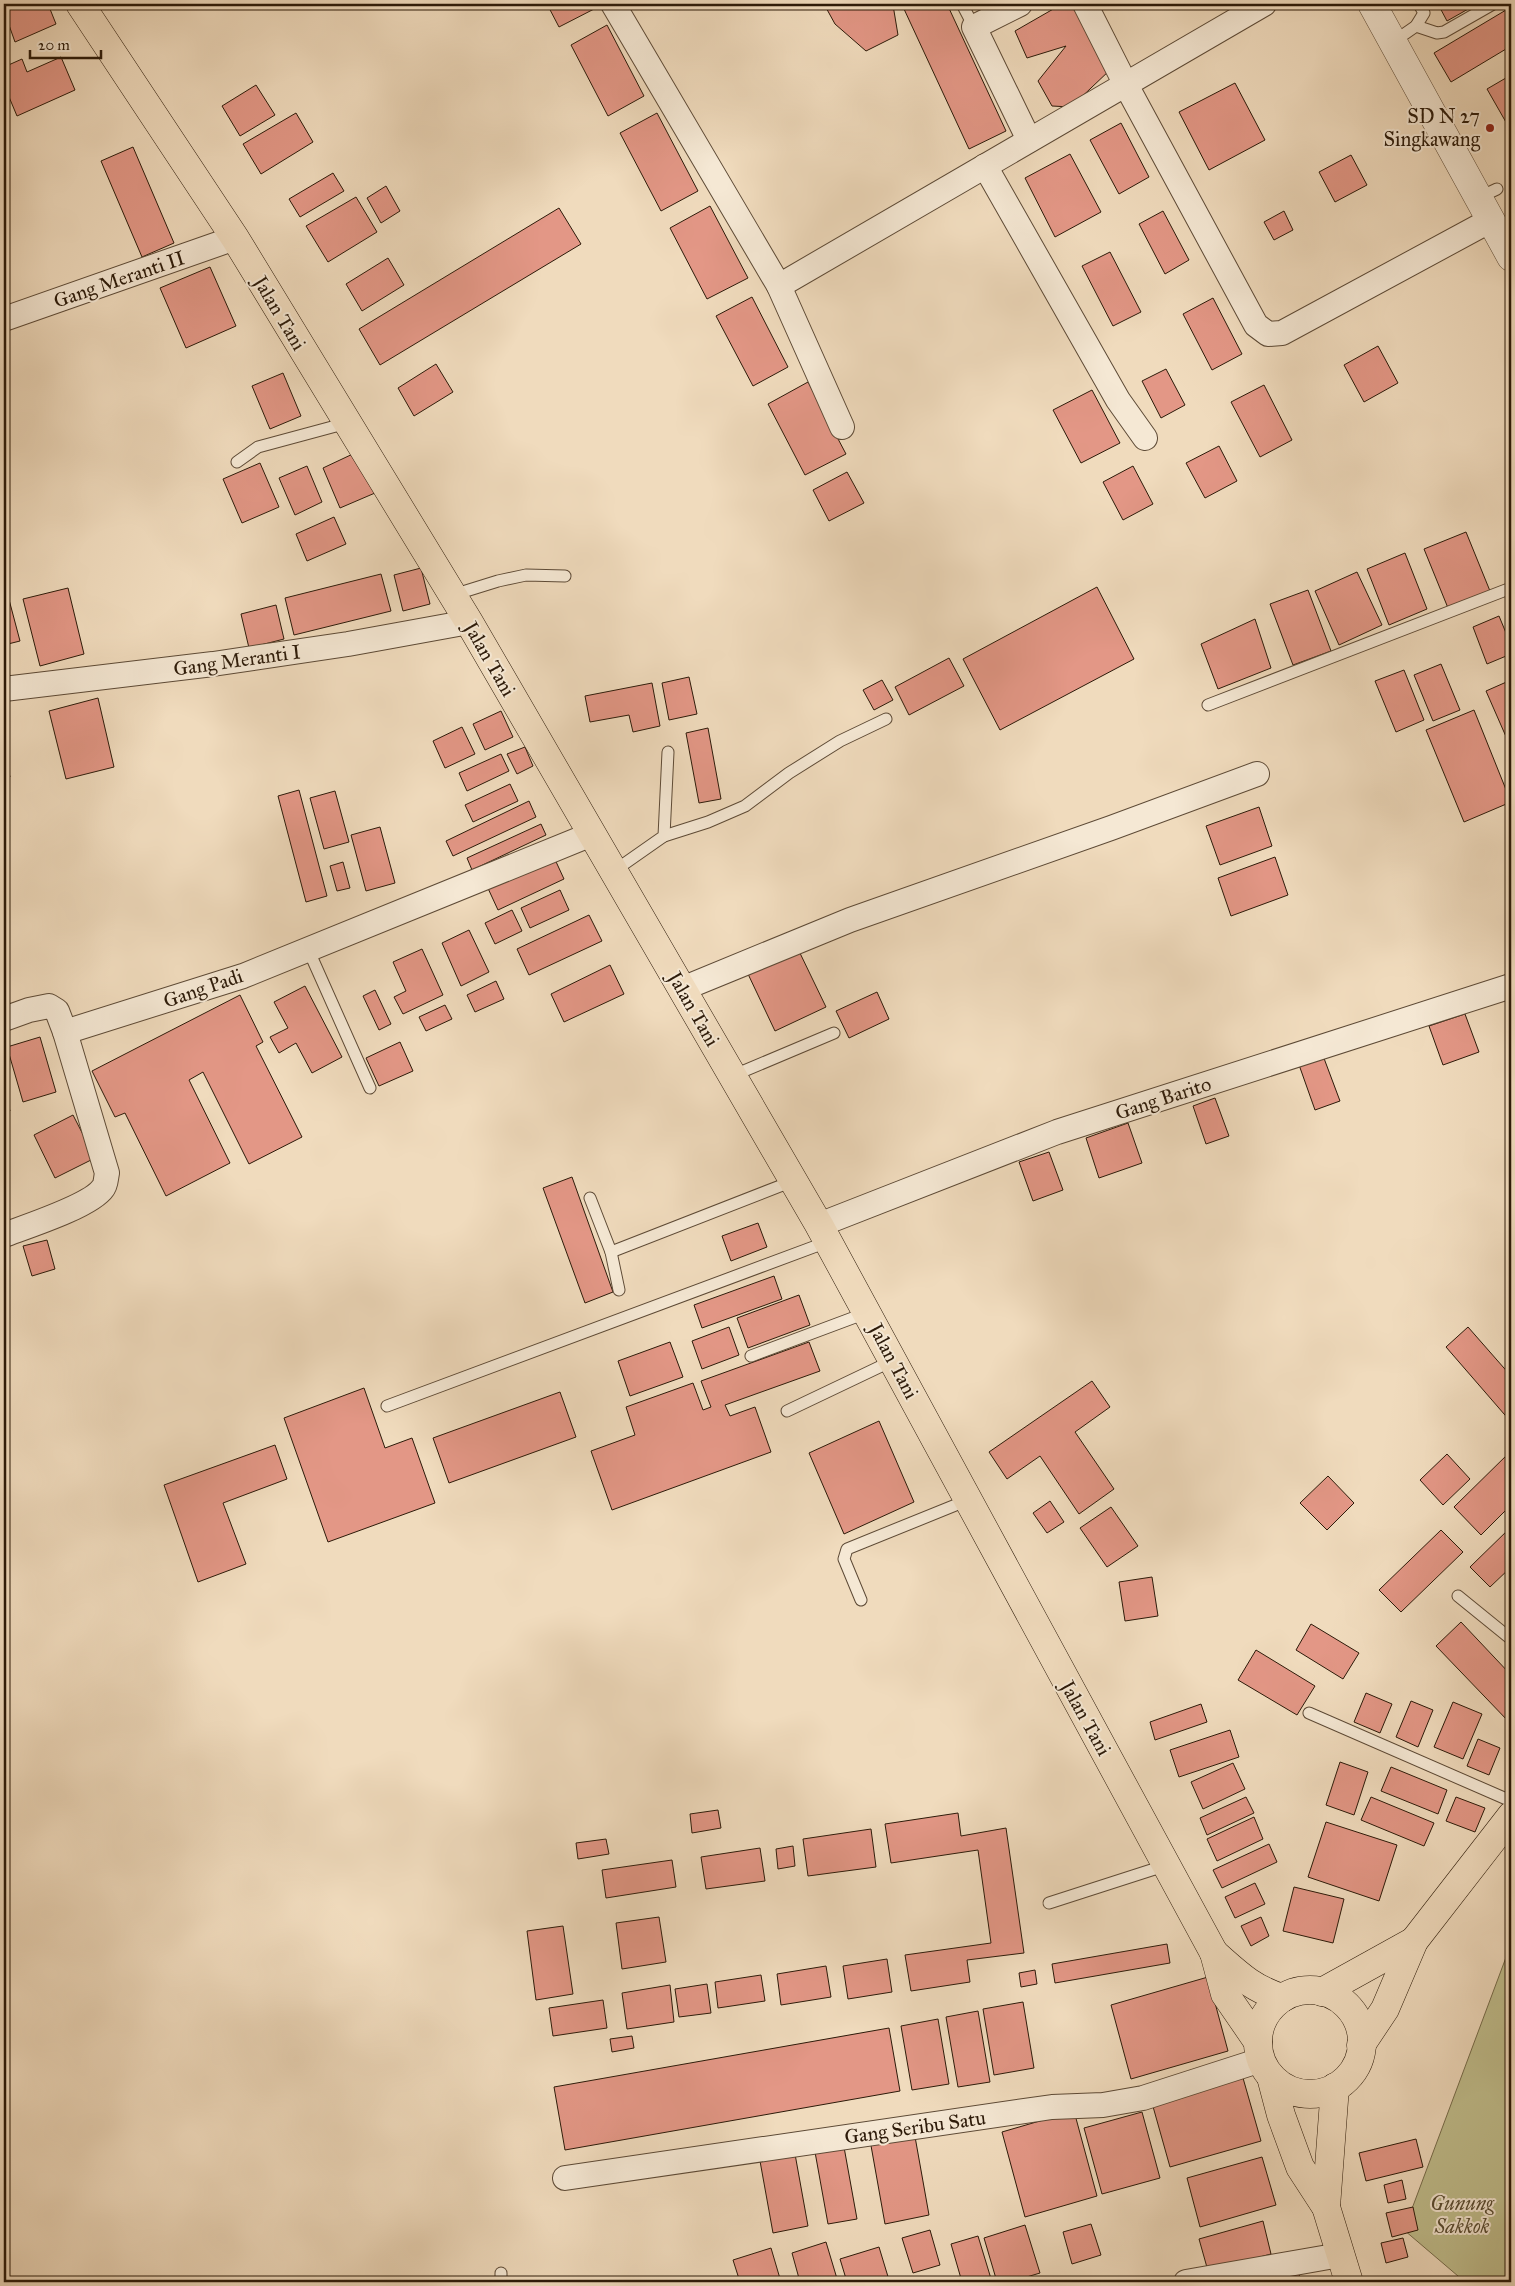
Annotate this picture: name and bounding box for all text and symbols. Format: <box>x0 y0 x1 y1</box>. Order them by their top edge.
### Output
scale bar <box>30 28 101 60</box>
text: 20 m <box>38 36 70 54</box>
place label: SD N 27 Singkawang <box>1384 104 1481 152</box>
marker: SD N 27 Singkawang <box>1484 122 1496 134</box>
street label: Gang Meranti II <box>50 245 188 314</box>
street label: Jalan Tani <box>247 270 312 355</box>
street label: Jalan Tani <box>457 616 521 702</box>
street label: Gang Meranti I <box>172 639 302 682</box>
street label: Gang Padi <box>160 963 247 1014</box>
street label: Jalan Tani <box>661 966 725 1052</box>
street label: Gang Barito <box>1112 1071 1214 1126</box>
street label: Jalan Tani <box>862 1317 924 1404</box>
street label: Jalan Tani <box>1054 1674 1117 1761</box>
street label: Gang Seribu Satu <box>843 2105 988 2150</box>
park label: Gunung Sakkok <box>1430 2191 1495 2238</box>

